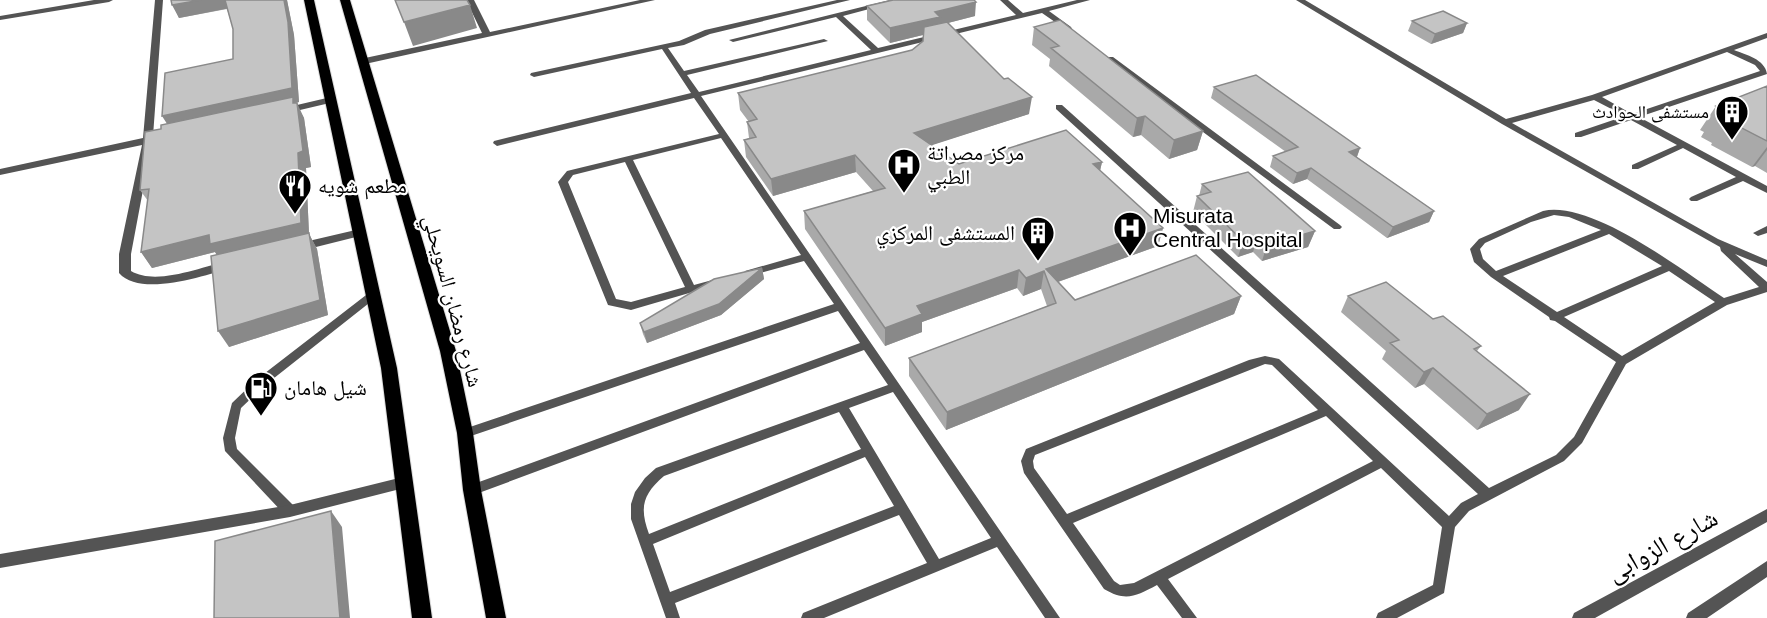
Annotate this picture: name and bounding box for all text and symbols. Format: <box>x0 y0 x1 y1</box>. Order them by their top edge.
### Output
building icon: مستشفى الحوادث <box>1714 94 1750 141</box>
place label: مستشفى الحوادث <box>1592 102 1709 123</box>
place label: مركز مصراتة الطبي <box>927 141 1024 193</box>
hospital icon: مركز مصراتة الطبي <box>886 147 922 194</box>
restaurant icon: مطعم شويه <box>277 168 313 215</box>
place label: مطعم شويه <box>318 174 407 200</box>
place label: Misurata Central Hospital <box>1153 204 1302 251</box>
hospital icon: Misurata Central Hospital <box>1112 210 1148 257</box>
street label: شارع رمضان السويحلي <box>414 212 488 391</box>
building icon: المستشفى المركزي <box>1020 215 1056 262</box>
place label: المستشفى المركزي <box>876 221 1015 249</box>
fuel station icon: شيل هامان <box>243 370 279 417</box>
place label: شيل هامان <box>284 376 367 401</box>
street label: شارع الزوابى <box>1601 502 1723 589</box>

